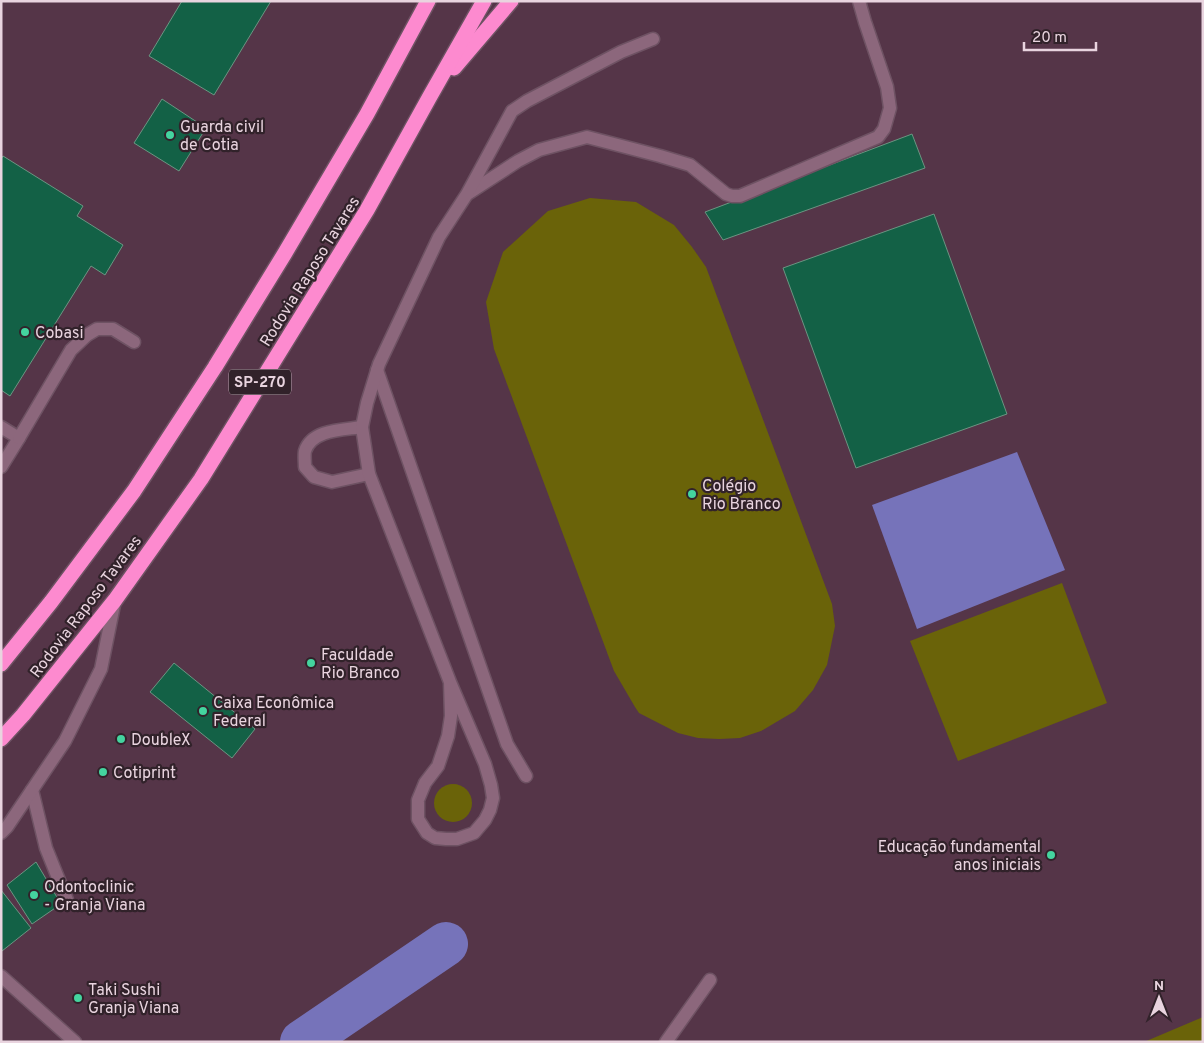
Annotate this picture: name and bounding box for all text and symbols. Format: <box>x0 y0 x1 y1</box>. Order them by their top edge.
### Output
scale bar <box>1024 20 1096 52</box>
text: 20 m <box>1032 29 1067 48</box>
place label: Guarda civil de Cotia <box>180 118 264 156</box>
marker: Guarda civil de Cotia <box>164 129 176 141</box>
street label: Rodovia Raposo Tavares <box>256 193 365 351</box>
place label: Cobasi <box>35 324 84 344</box>
marker: Cobasi <box>19 326 31 338</box>
road number: SP-270 <box>229 370 291 394</box>
place label: Colégio Rio Branco <box>702 477 781 515</box>
marker: Colégio Rio Branco <box>686 488 698 500</box>
street label: Rodovia Raposo Tavares <box>26 532 147 682</box>
place label: Faculdade Rio Branco <box>321 646 400 684</box>
marker: Faculdade Rio Branco <box>305 657 317 669</box>
place label: Caixa Econômica Federal <box>213 694 334 732</box>
marker: Caixa Econômica Federal <box>197 705 209 717</box>
place label: DoubleX <box>131 731 191 751</box>
marker: DoubleX <box>115 733 127 745</box>
place label: Cotiprint <box>113 764 176 784</box>
marker: Cotiprint <box>97 766 109 778</box>
place label: Educação fundamental anos iniciais <box>878 838 1041 876</box>
marker: Educação fundamental anos iniciais <box>1045 849 1057 861</box>
place label: Odontoclinic - Granja Viana <box>44 878 145 916</box>
marker: Odontoclinic - Granja Viana <box>28 889 40 901</box>
north arrow <box>1134 973 1184 1023</box>
text: N <box>1154 978 1164 995</box>
place label: Taki Sushi Granja Viana <box>88 981 179 1019</box>
marker: Taki Sushi Granja Viana <box>72 992 84 1004</box>

